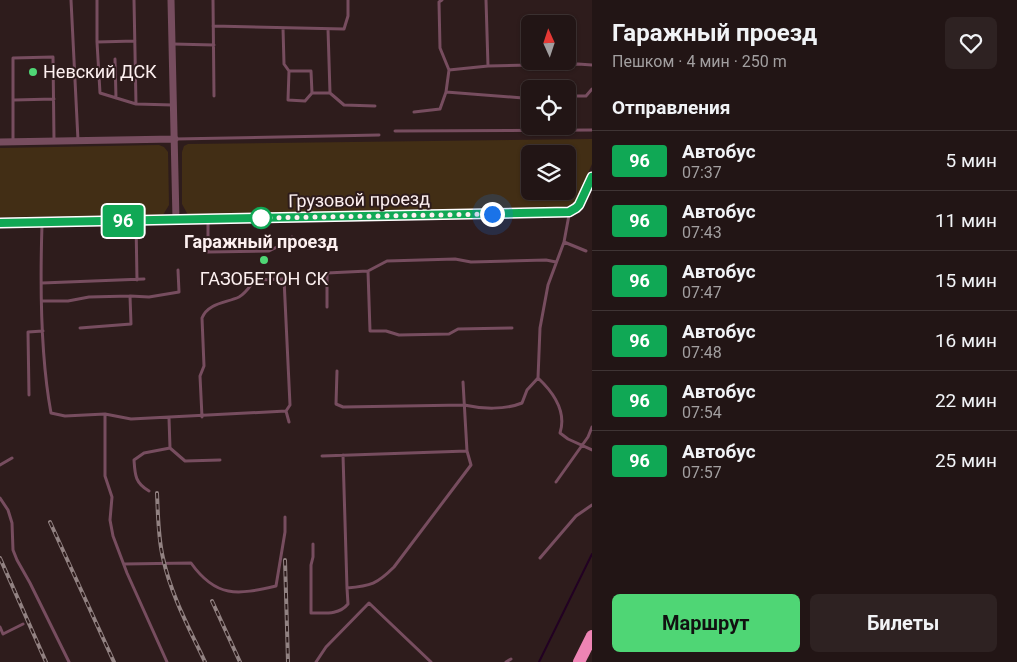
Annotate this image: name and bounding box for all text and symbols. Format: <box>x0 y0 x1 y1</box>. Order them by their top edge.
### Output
north arrow <box>521 15 576 70</box>
map controls <box>521 15 576 200</box>
button: heart <box>945 17 997 69</box>
text: Гаражный проезд <box>612 19 817 47</box>
text: Пешком · 4 мин · 250 m <box>612 52 787 71</box>
place label: Невский ДСК <box>43 61 157 82</box>
marker: Невский ДСК <box>27 66 39 78</box>
button: locate <box>521 80 576 135</box>
text: Отправления <box>612 96 730 119</box>
text: Автобус <box>682 140 756 163</box>
button: layers <box>521 145 576 200</box>
text: 5 мин <box>946 149 997 172</box>
text: 96 <box>629 150 650 171</box>
text: 07:37 <box>682 163 722 182</box>
street label: Грузовой проезд <box>288 188 430 211</box>
text: Автобус <box>682 200 756 223</box>
your location <box>480 202 505 227</box>
line badge: 96 <box>100 205 146 237</box>
marker: Гаражный проезд <box>250 207 272 229</box>
text: 11 мин <box>935 209 997 232</box>
text: 96 <box>113 210 133 231</box>
text: 96 <box>629 210 650 231</box>
text: 07:43 <box>682 223 722 242</box>
place label: Гаражный проезд <box>184 231 339 252</box>
marker: ГАЗОБЕТОН СК <box>258 254 270 266</box>
text: Автобус <box>682 260 756 283</box>
place label: ГАЗОБЕТОН СК <box>200 268 329 289</box>
text: 15 мин <box>935 269 997 292</box>
text: 96 <box>629 270 650 291</box>
text: 07:47 <box>682 283 722 302</box>
text: Автобус <box>682 320 756 343</box>
text: 16 мин <box>935 329 997 352</box>
text: 96 <box>629 330 650 351</box>
text: 07:48 <box>682 343 722 362</box>
text: Автобус <box>682 380 756 403</box>
text: 22 мин <box>935 389 997 412</box>
text: 96 <box>629 390 650 411</box>
text: 07:54 <box>682 403 722 422</box>
text: Автобус <box>682 440 756 463</box>
text: 25 мин <box>935 449 997 472</box>
text: 96 <box>629 450 650 471</box>
text: 07:57 <box>682 463 722 482</box>
button: Маршрут <box>612 594 800 652</box>
button: Билеты <box>810 594 997 652</box>

